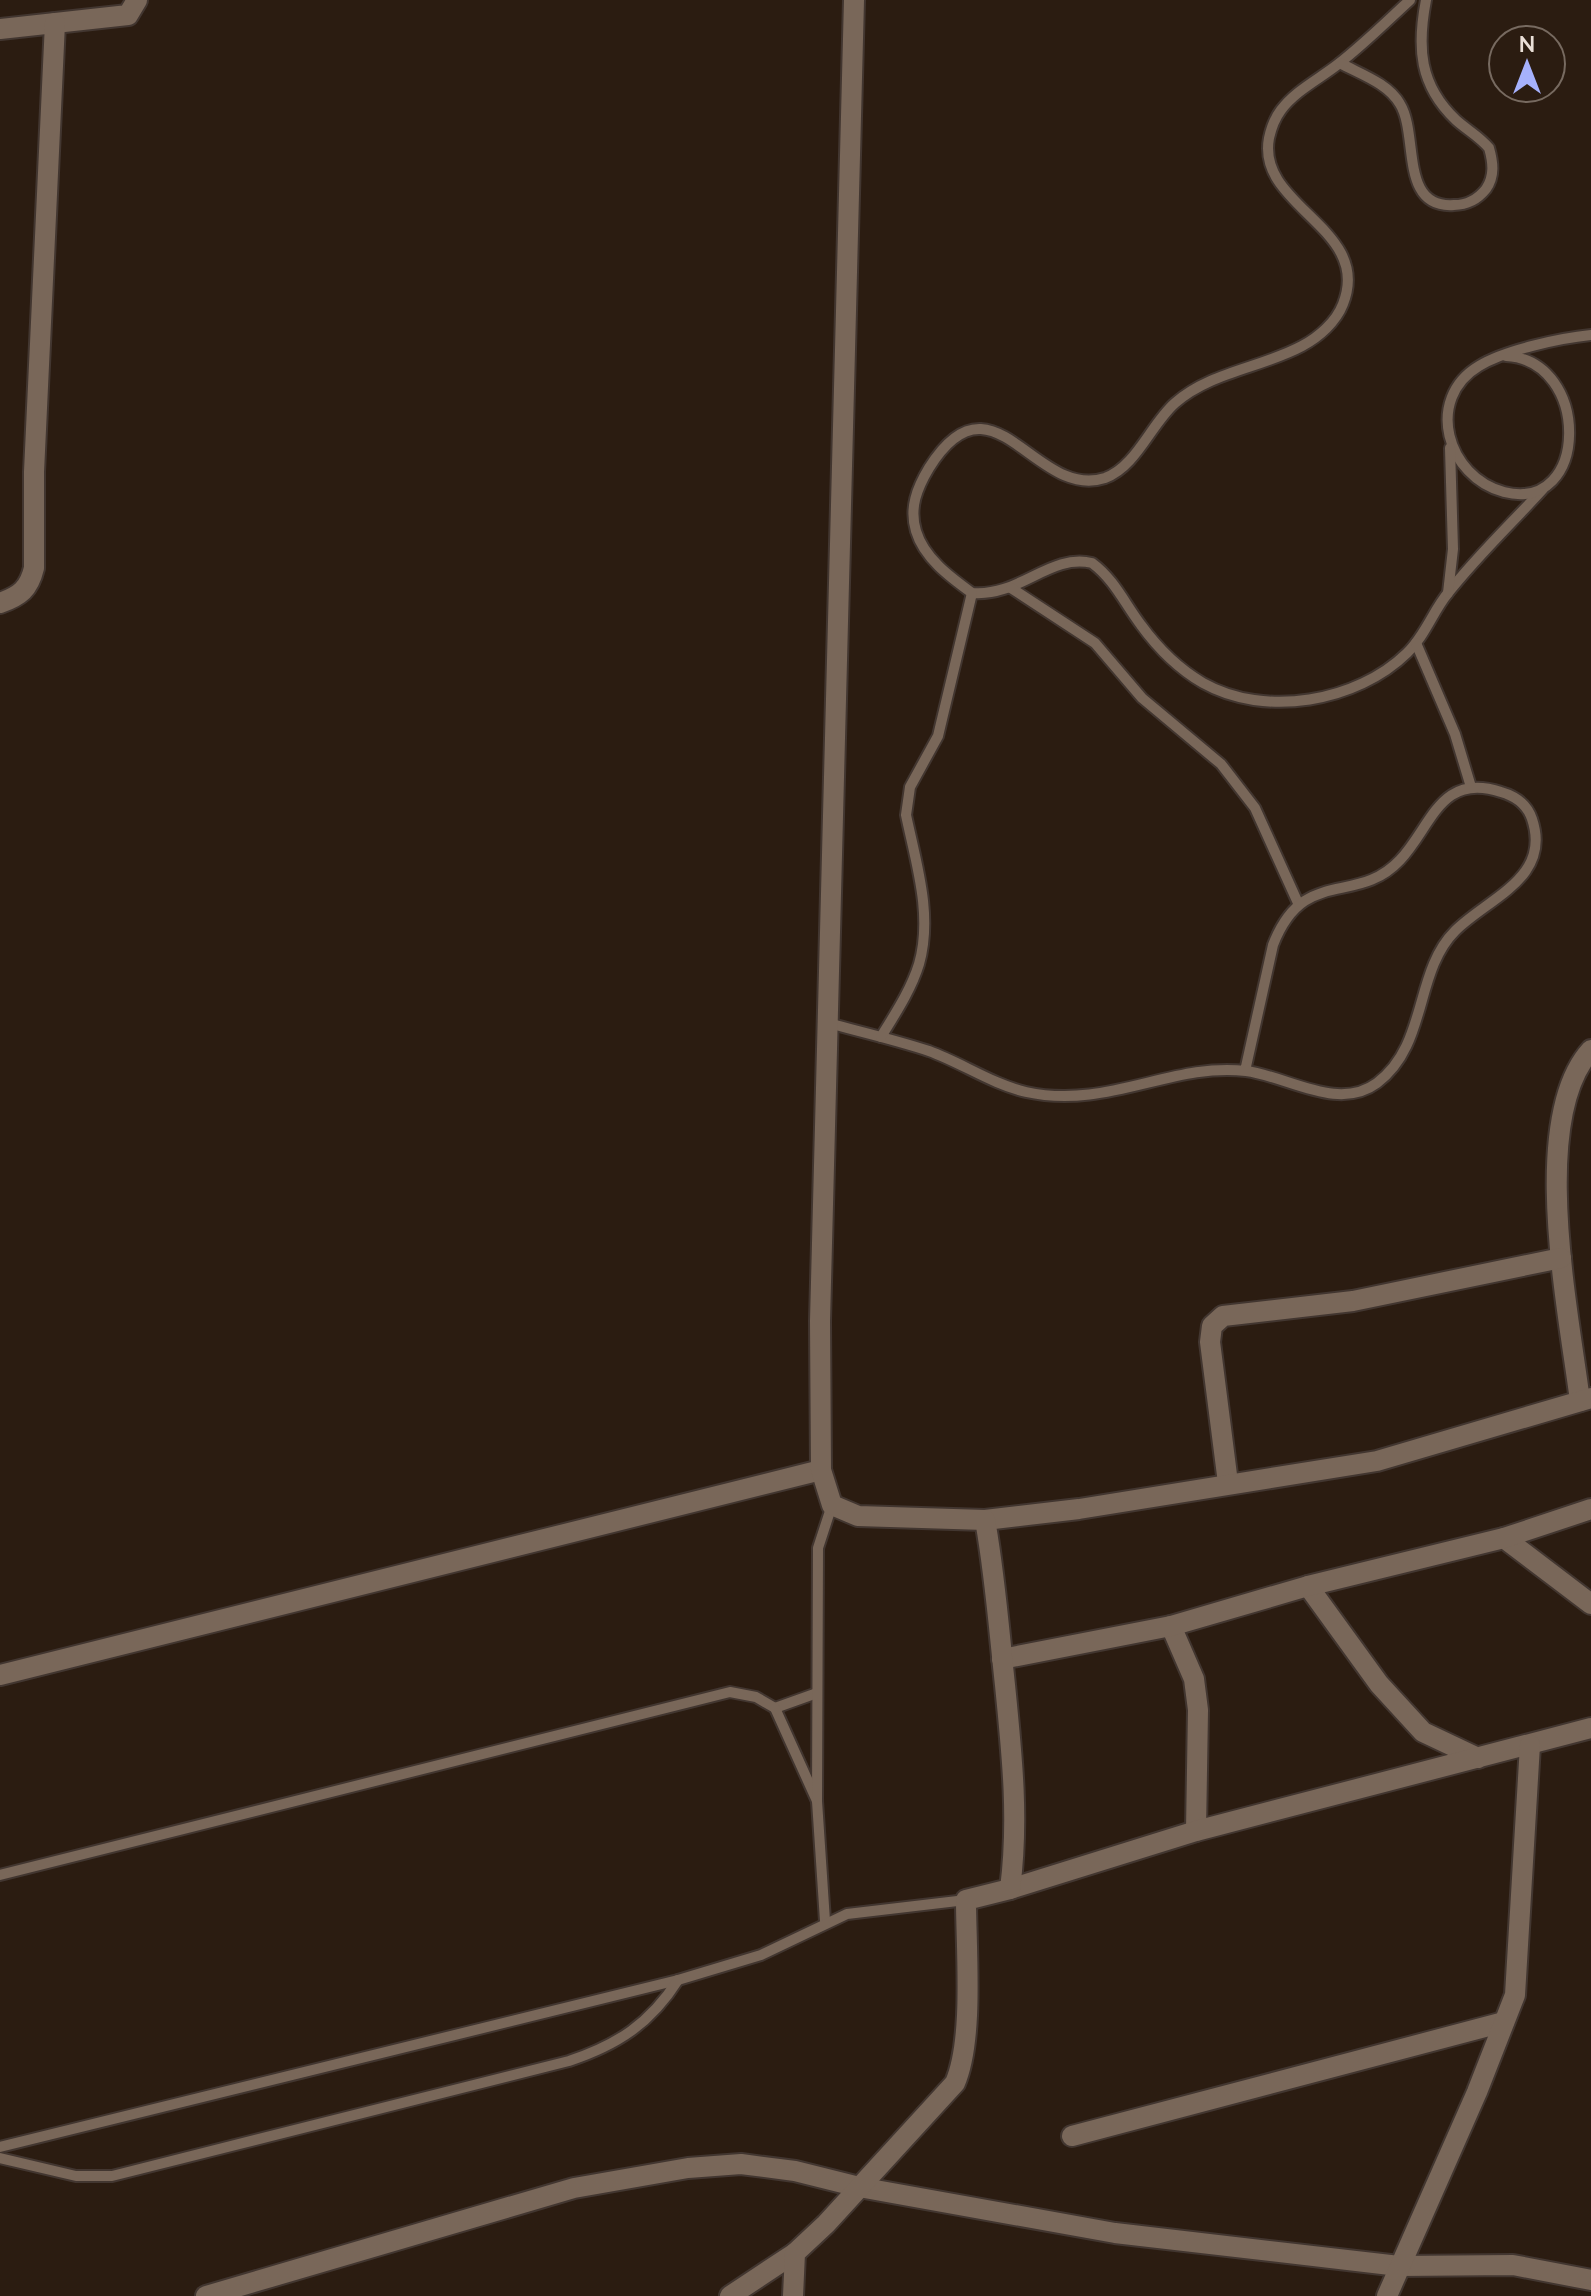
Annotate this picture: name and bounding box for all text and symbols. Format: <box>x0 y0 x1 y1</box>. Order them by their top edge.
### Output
north arrow <box>1487 24 1567 104</box>
text: N <box>1519 30 1535 60</box>

